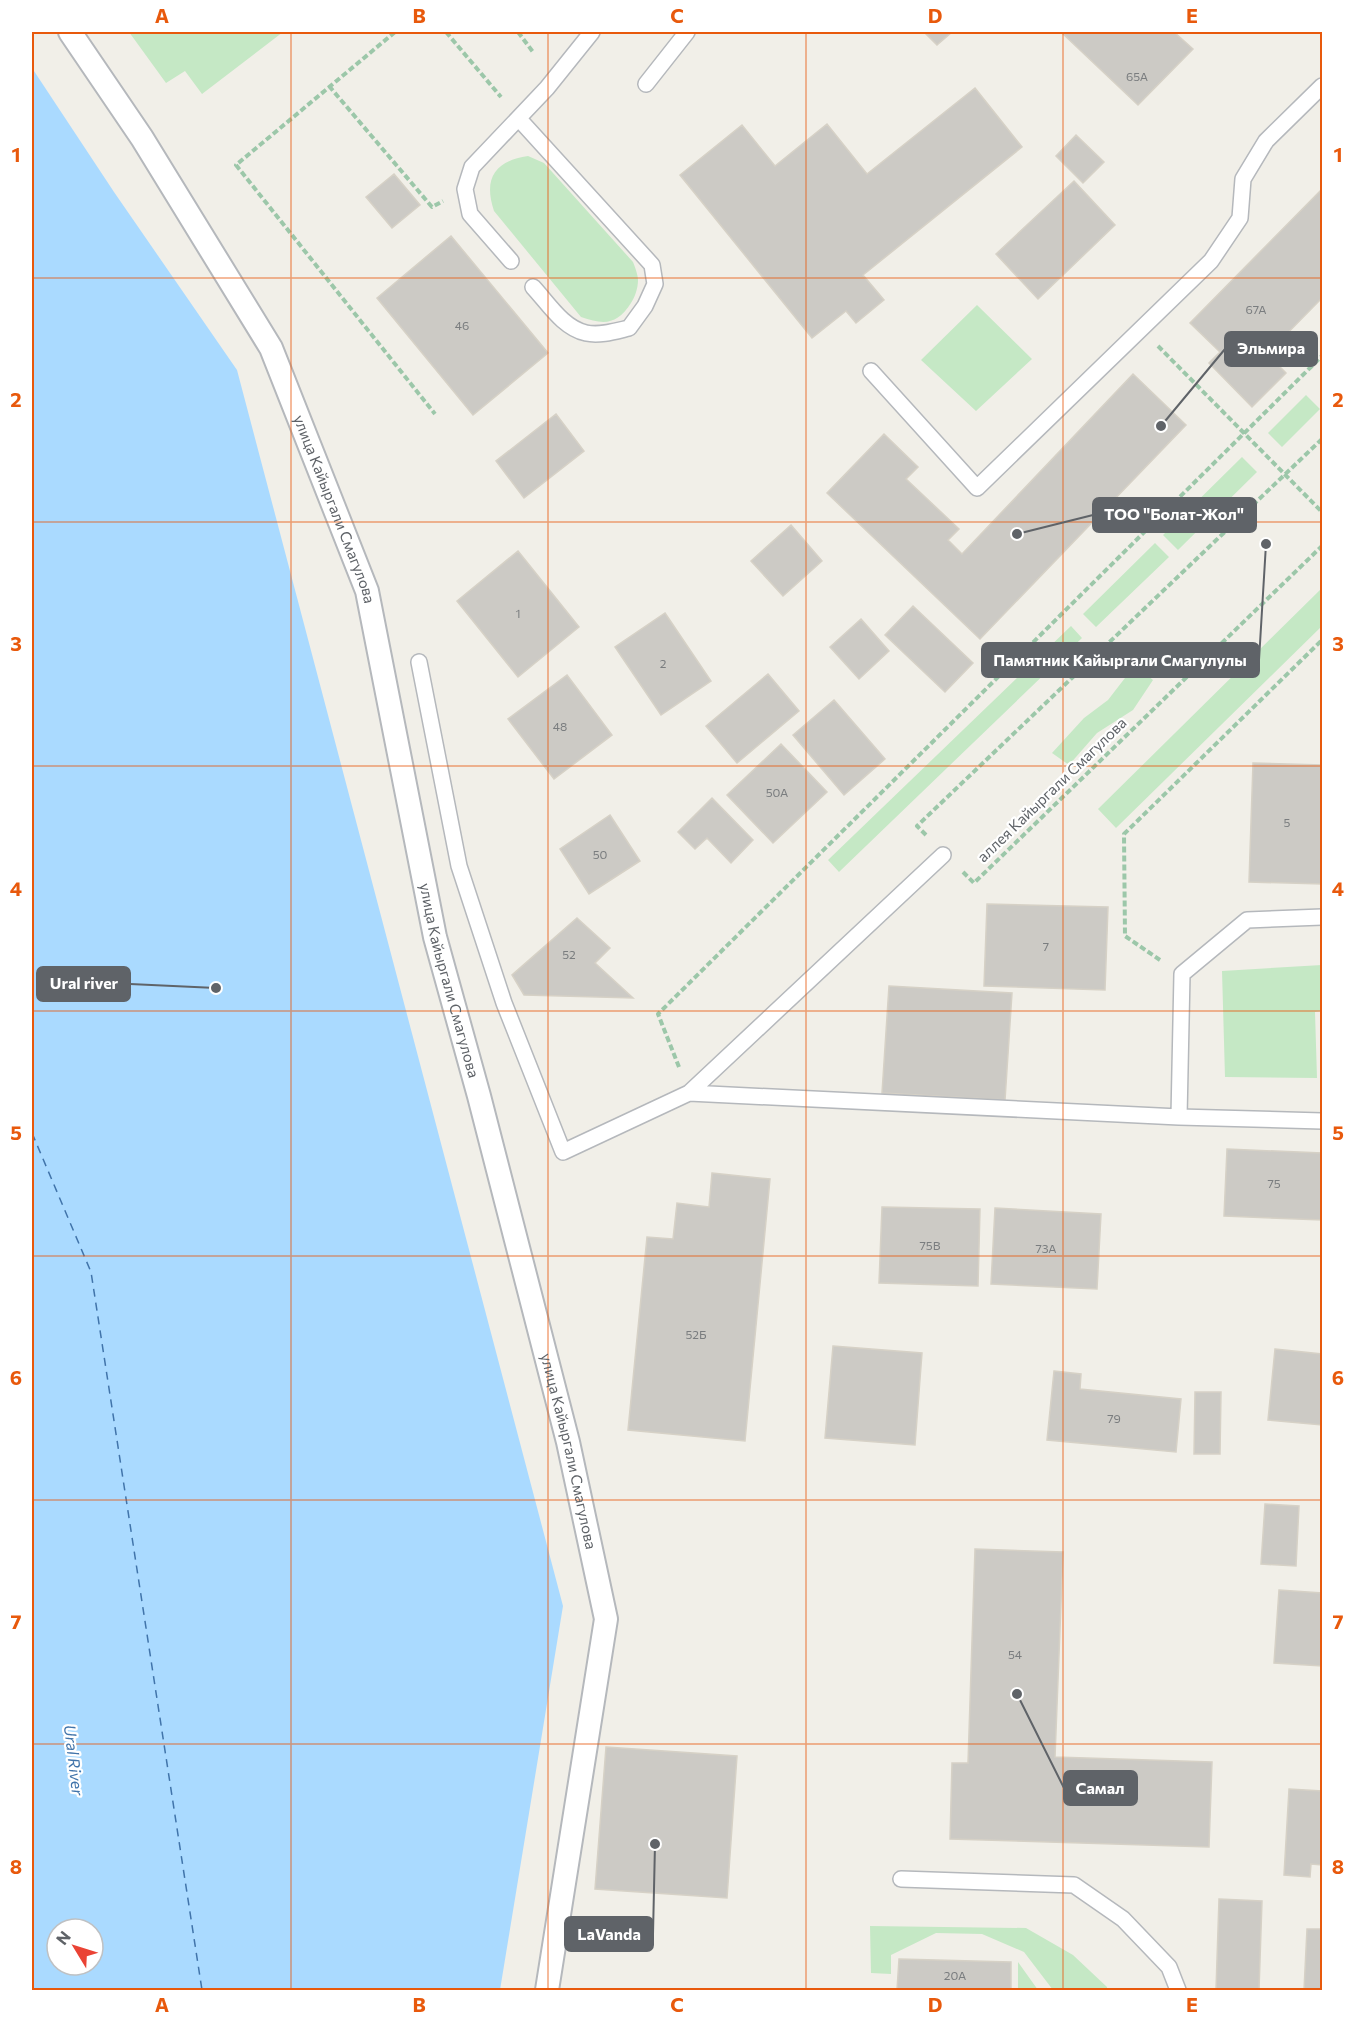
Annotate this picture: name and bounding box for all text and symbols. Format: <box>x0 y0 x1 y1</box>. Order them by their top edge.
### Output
text: A <box>155 3 169 27</box>
text: B <box>412 3 426 27</box>
text: C <box>670 3 684 27</box>
text: D <box>928 3 942 27</box>
text: E <box>1186 3 1198 27</box>
house number: 65А <box>1126 69 1148 83</box>
text: 1 <box>11 142 21 166</box>
text: 1 <box>1333 142 1343 166</box>
house number: 67А <box>1246 302 1266 316</box>
house number: 46 <box>455 318 469 332</box>
callout: Эльмира <box>1225 332 1317 366</box>
text: Эльмира <box>1237 338 1305 357</box>
text: 2 <box>10 387 22 411</box>
text: 2 <box>1332 387 1344 411</box>
street label: улица Кайыргали Смагулова <box>290 412 379 605</box>
callout: ТОО "Болат-Жол" <box>1093 498 1256 532</box>
text: ТОО "Болат-Жол" <box>1104 504 1244 523</box>
house number: 1 <box>515 606 521 620</box>
text: 3 <box>10 631 22 655</box>
text: 3 <box>1332 631 1344 655</box>
callout: Памятник Кайыргали Смагулулы <box>982 643 1259 677</box>
text: Памятник Кайыргали Смагулулы <box>993 650 1247 669</box>
house number: 2 <box>660 656 667 670</box>
street label: аллея Кайыргали Смагулова <box>973 713 1130 865</box>
house number: 48 <box>553 719 567 733</box>
house number: 50А <box>766 785 788 799</box>
house number: 5 <box>1284 815 1291 829</box>
house number: 50 <box>593 847 608 861</box>
text: 4 <box>10 876 22 900</box>
text: 4 <box>1332 876 1344 900</box>
street label: улица Кайыргали Смагулова <box>417 881 484 1080</box>
house number: 7 <box>1043 939 1049 953</box>
house number: 52 <box>562 947 576 961</box>
callout: Ural river <box>37 967 130 1001</box>
text: Ural river <box>50 973 119 992</box>
text: 5 <box>10 1120 22 1144</box>
text: 5 <box>1332 1120 1344 1144</box>
house number: 75 <box>1267 1176 1281 1190</box>
house number: 75В <box>920 1238 941 1252</box>
house number: 73А <box>1035 1241 1057 1255</box>
house number: 52Б <box>685 1327 707 1341</box>
street label: улица Кайыргали Смагулова <box>538 1351 601 1551</box>
text: 6 <box>10 1365 22 1389</box>
text: 6 <box>1332 1365 1344 1389</box>
house number: 79 <box>1107 1411 1121 1425</box>
text: 7 <box>11 1609 22 1633</box>
text: 7 <box>1333 1609 1344 1633</box>
house number: 54 <box>1008 1647 1022 1661</box>
water label: Ural River <box>61 1723 88 1797</box>
callout: Самал <box>1064 1771 1137 1805</box>
text: Самал <box>1076 1778 1125 1797</box>
text: 8 <box>10 1854 22 1878</box>
text: 8 <box>1332 1854 1344 1878</box>
north arrow <box>45 1917 105 1977</box>
callout: LaVanda <box>565 1917 653 1951</box>
text: LaVanda <box>577 1924 641 1943</box>
text: N <box>52 1927 74 1948</box>
house number: 20А <box>944 1968 966 1982</box>
text: A <box>155 1992 169 2016</box>
text: B <box>412 1992 426 2016</box>
text: C <box>670 1992 684 2016</box>
text: D <box>928 1992 942 2016</box>
text: E <box>1186 1992 1198 2016</box>

